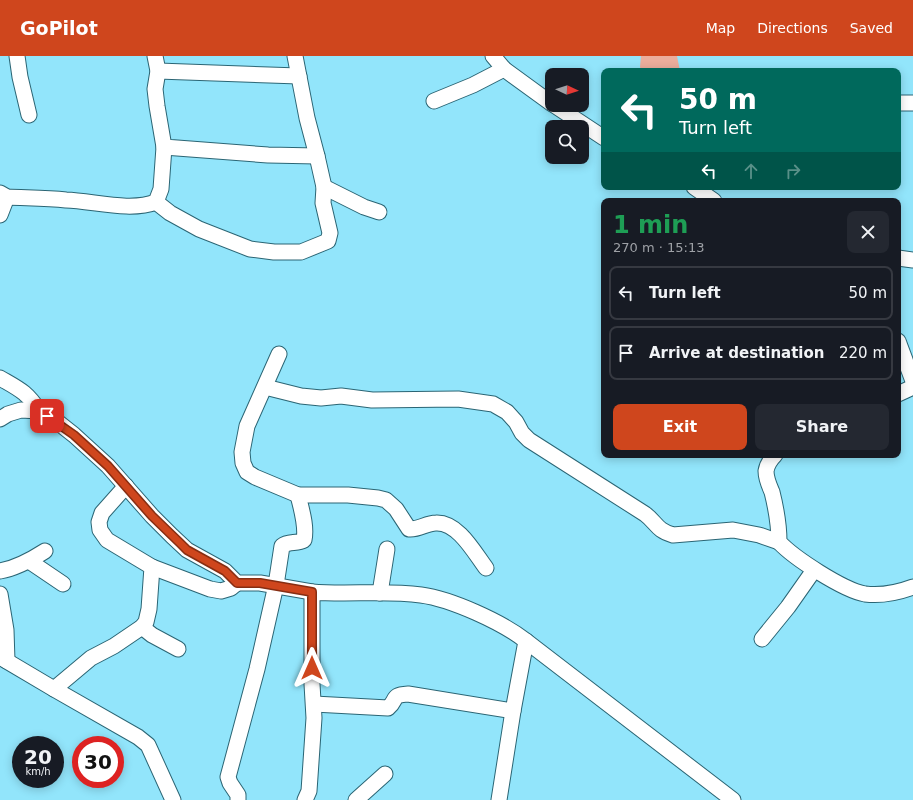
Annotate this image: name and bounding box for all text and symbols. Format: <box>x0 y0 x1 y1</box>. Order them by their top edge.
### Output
text: GoPilot <box>20 17 98 39</box>
text: Map <box>706 20 735 36</box>
text: Directions <box>757 20 828 36</box>
text: Saved <box>850 20 893 36</box>
north arrow <box>545 68 589 112</box>
map controls <box>545 68 589 164</box>
text: 50 m <box>679 83 757 116</box>
icon: left <box>613 84 665 136</box>
text: Turn left <box>679 117 752 138</box>
button: search <box>545 120 589 164</box>
icon: left <box>698 160 720 182</box>
icon: ahead <box>740 160 762 182</box>
icon: right <box>782 160 804 182</box>
text: 1 min <box>613 211 688 239</box>
button: close <box>847 211 889 253</box>
text: 270 m · 15:13 <box>613 240 704 255</box>
icon: left <box>615 282 637 304</box>
text: Turn left <box>649 284 721 302</box>
text: 50 m <box>849 284 887 302</box>
icon: arrive <box>615 342 637 364</box>
text: Arrive at destination <box>649 344 824 362</box>
text: 220 m <box>839 344 887 362</box>
pin <box>30 399 64 433</box>
button: Exit <box>613 404 747 450</box>
button: Share <box>755 404 889 450</box>
icon: arrive <box>36 405 58 427</box>
position arrow <box>291 647 333 689</box>
speed limit sign: 30 <box>72 736 124 788</box>
text: 20 <box>24 745 52 769</box>
text: km/h <box>25 766 51 777</box>

